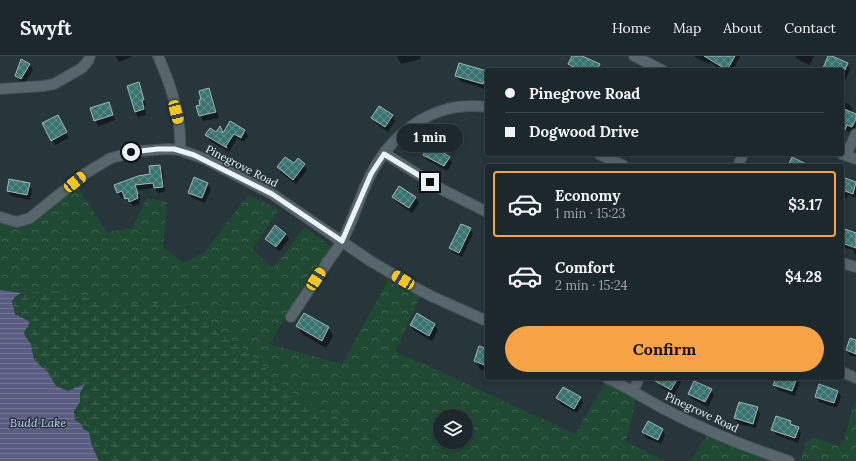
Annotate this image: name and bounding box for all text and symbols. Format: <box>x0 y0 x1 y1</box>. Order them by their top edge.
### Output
text: Swyft <box>20 16 72 40</box>
text: Home <box>612 19 651 37</box>
text: Map <box>673 19 701 37</box>
text: About <box>723 19 762 37</box>
text: Contact <box>784 19 836 37</box>
text: Pinegrove Road <box>529 84 640 103</box>
car <box>167 99 185 125</box>
text: Dogwood Drive <box>529 122 639 141</box>
callout: 1 min <box>397 124 463 152</box>
text: 1 min <box>413 129 447 146</box>
street label: Pinegrove Road <box>203 142 281 190</box>
route start <box>122 143 140 161</box>
car <box>62 170 88 194</box>
route end <box>421 173 439 191</box>
icon: car <box>507 186 543 222</box>
text: Economy <box>555 186 620 205</box>
text: $3.17 <box>788 195 822 214</box>
text: 1 min · 15:23 <box>555 205 626 222</box>
icon: car <box>507 258 543 294</box>
text: Comfort <box>555 258 615 277</box>
car <box>304 266 328 292</box>
text: $4.28 <box>785 267 822 286</box>
car <box>390 269 416 291</box>
text: 2 min · 15:24 <box>555 277 627 294</box>
button: Confirm <box>505 326 824 372</box>
street label: Pinegrove Road <box>663 389 741 435</box>
map controls <box>433 409 473 449</box>
button: layers <box>433 409 473 449</box>
water label: Budd Lake <box>10 415 66 430</box>

